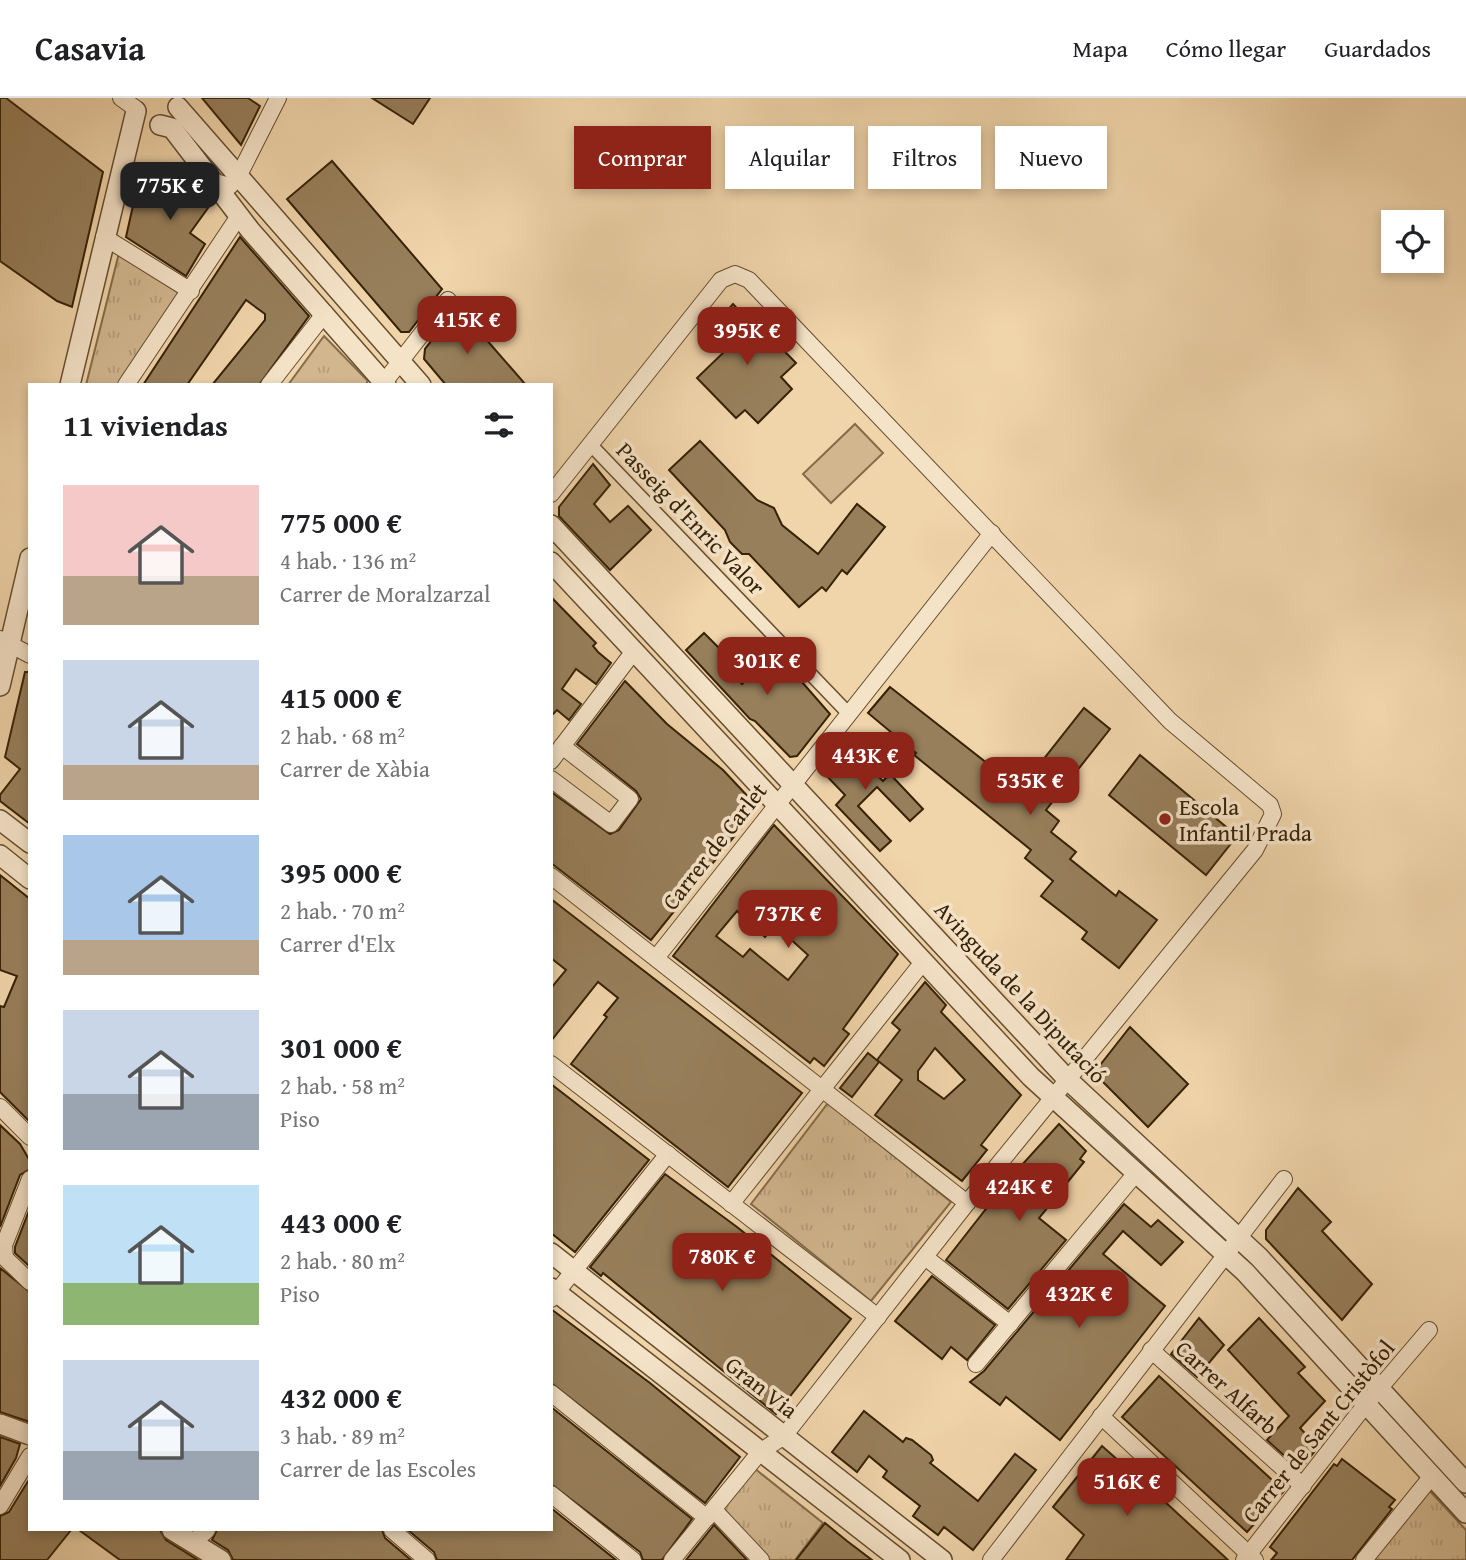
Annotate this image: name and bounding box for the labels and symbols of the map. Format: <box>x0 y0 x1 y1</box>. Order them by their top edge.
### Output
pin: 775K € <box>113 162 227 222</box>
pin: 415K € <box>410 296 524 356</box>
pin: 395K € <box>690 308 804 367</box>
street label: Passeig d'Enric Valor <box>609 434 773 602</box>
pin: 301K € <box>710 638 824 697</box>
pin: 443K € <box>808 732 922 792</box>
pin: 535K € <box>973 758 1087 817</box>
street label: Carrer de Carlet <box>654 775 774 917</box>
place label: Escola Infantil Prada <box>1179 790 1312 849</box>
marker: Escola Infantil Prada <box>1157 811 1173 827</box>
pin: 737K € <box>731 890 845 950</box>
street label: Avinguda de la Diputació <box>927 893 1115 1091</box>
pin: 424K € <box>962 1164 1076 1223</box>
pin: 780K € <box>665 1234 779 1293</box>
pin: 432K € <box>1022 1270 1136 1330</box>
street label: Carrer Alfarb <box>1169 1332 1285 1442</box>
street label: Carrer de Sant Cristòfol <box>1234 1333 1402 1529</box>
street label: Gran Via <box>719 1348 805 1426</box>
pin: 516K € <box>1070 1458 1184 1518</box>

